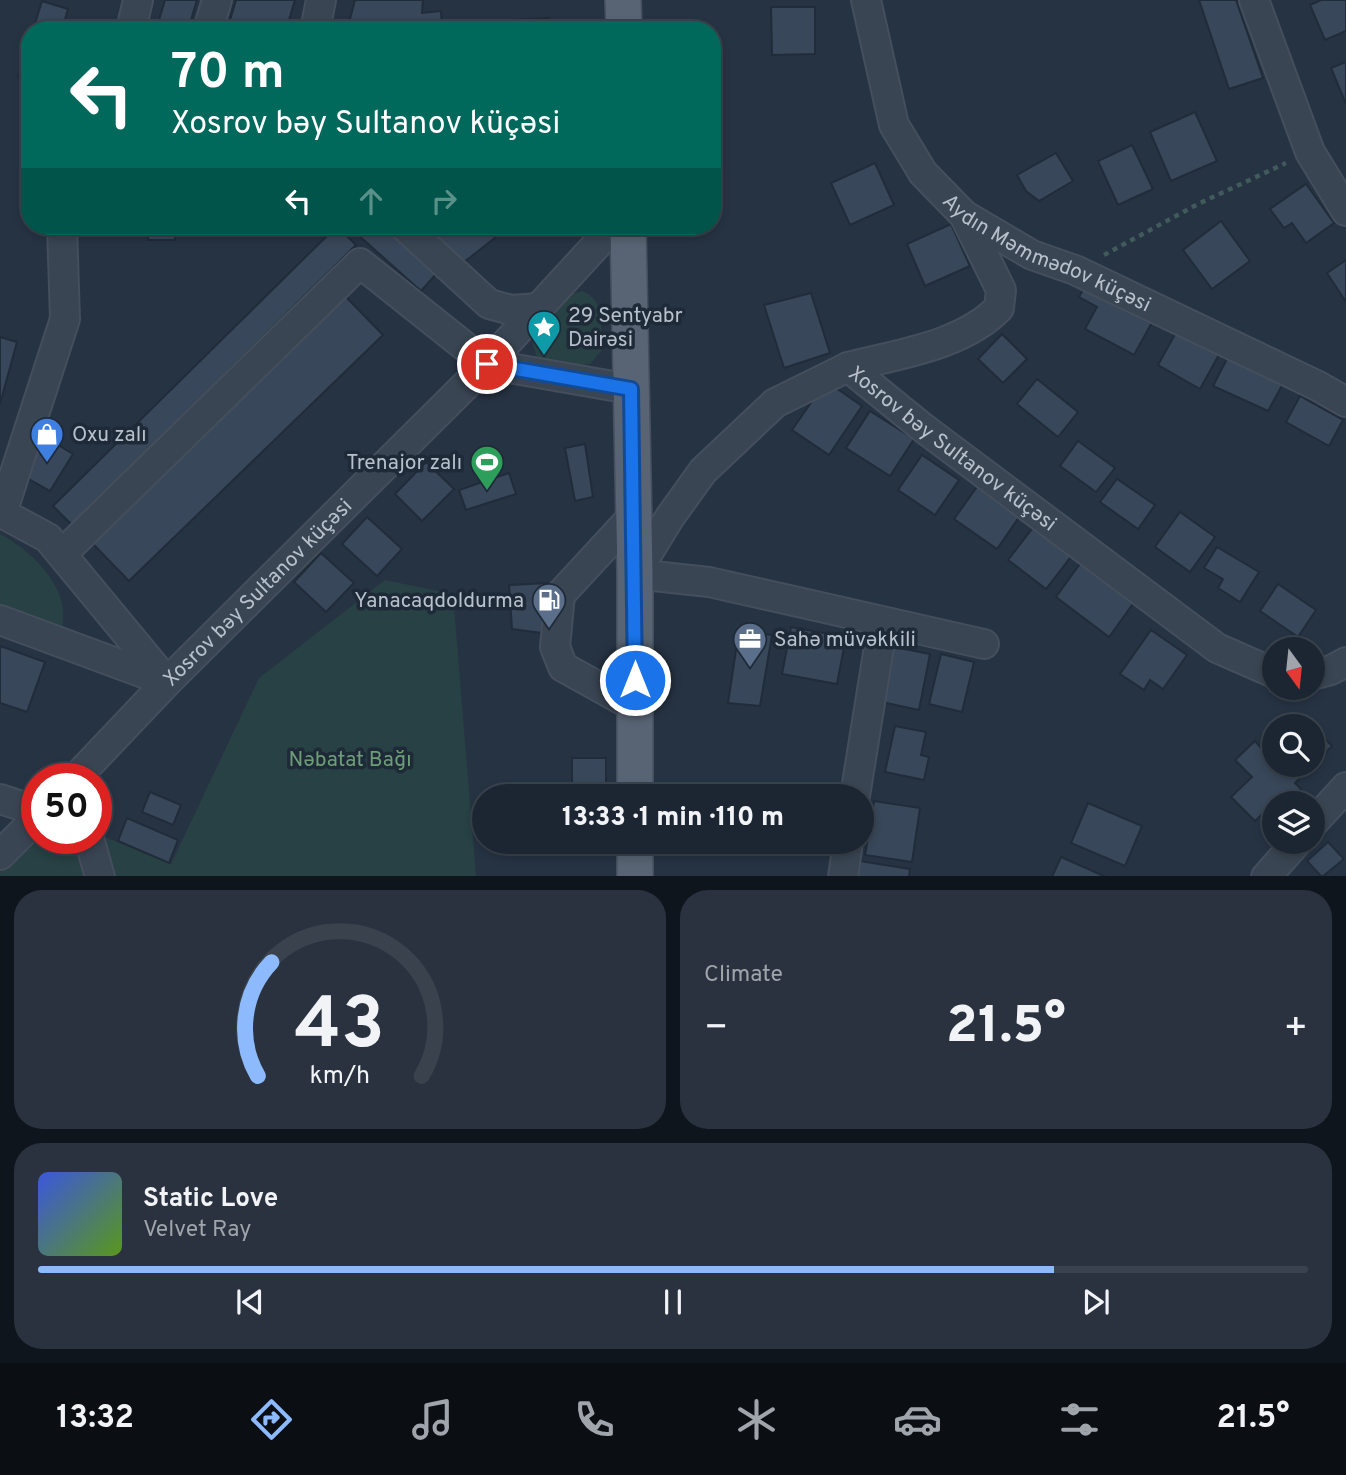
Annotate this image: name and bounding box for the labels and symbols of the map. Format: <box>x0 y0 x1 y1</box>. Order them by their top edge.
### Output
street label: Aydın Məmmədov küçəsi <box>936 189 1155 319</box>
place label: 29 Sentyabr Dairəsi <box>568 303 683 354</box>
place icon: 29 Sentyabr Dairəsi <box>525 308 563 357</box>
pin <box>457 334 517 394</box>
street label: Xosrov bəy Sultanov küçəsi <box>842 361 1062 538</box>
shop icon: Oxu zalı <box>28 415 66 464</box>
place label: Oxu zalı <box>72 422 147 449</box>
sports icon: Trenajor zalı <box>468 443 506 492</box>
place label: Trenajor zalı <box>346 450 462 477</box>
street label: Xosrov bəy Sultanov küçəsi <box>158 494 359 693</box>
fuel station icon: Yanacaqdoldurma <box>530 581 568 630</box>
place label: Yanacaqdoldurma <box>354 588 524 615</box>
office icon: Sahə müvəkkili <box>731 620 769 669</box>
place label: Sahə müvəkkili <box>774 627 916 654</box>
north arrow <box>1262 637 1325 700</box>
position arrow <box>598 643 672 717</box>
park label: Nəbatat Bağı <box>289 747 411 774</box>
speed limit sign: 50 <box>21 763 112 854</box>

